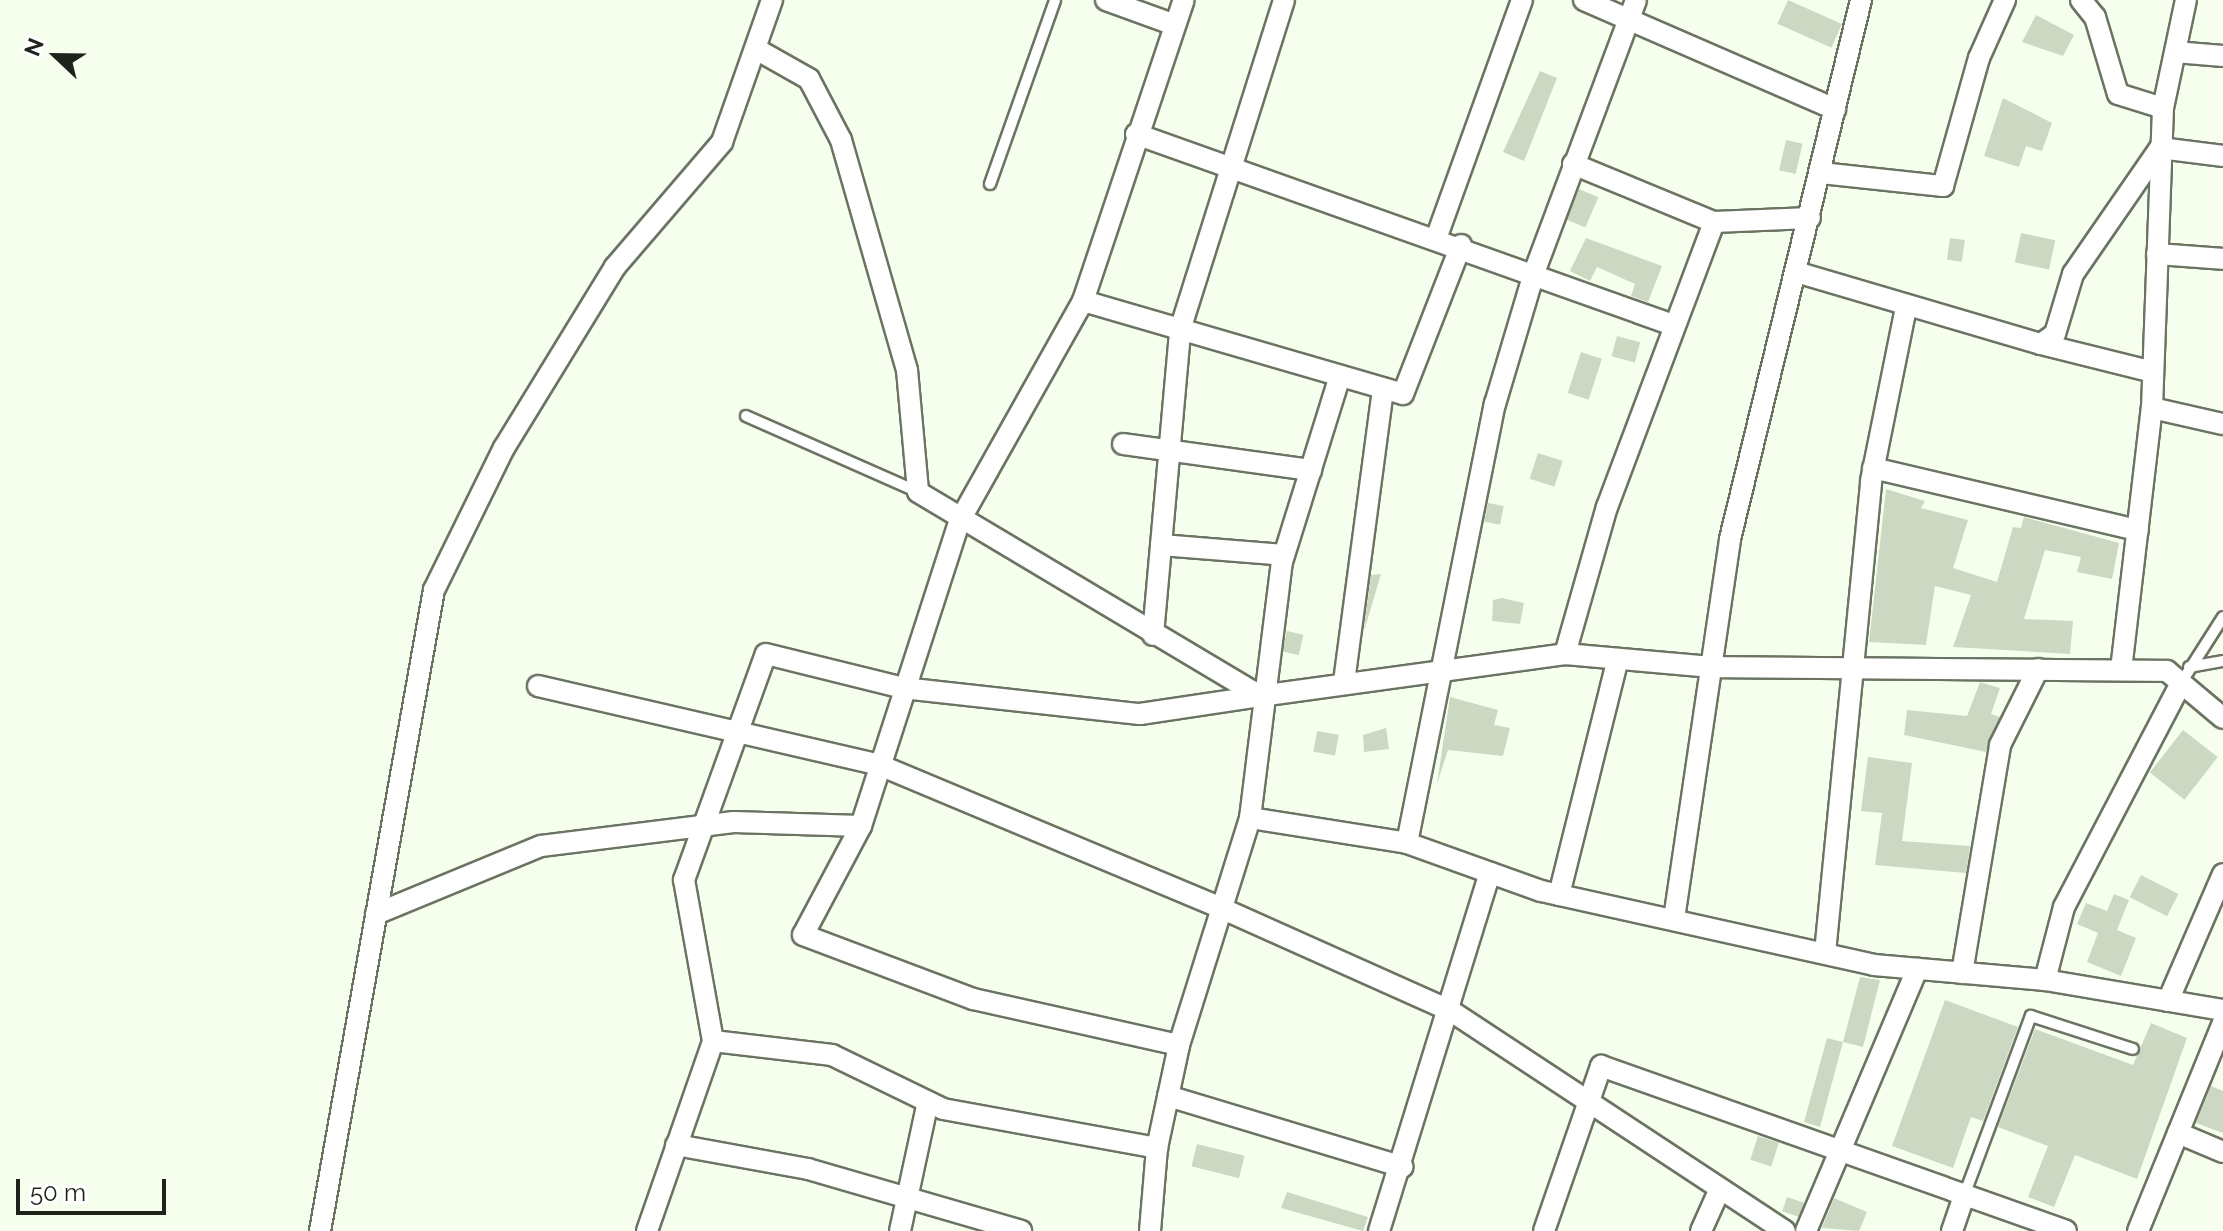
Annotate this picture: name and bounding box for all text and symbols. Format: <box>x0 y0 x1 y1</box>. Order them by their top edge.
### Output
north arrow <box>16 16 96 96</box>
text: N <box>19 34 49 60</box>
scale bar <box>20 1163 170 1213</box>
text: 50 m <box>30 1178 86 1207</box>

